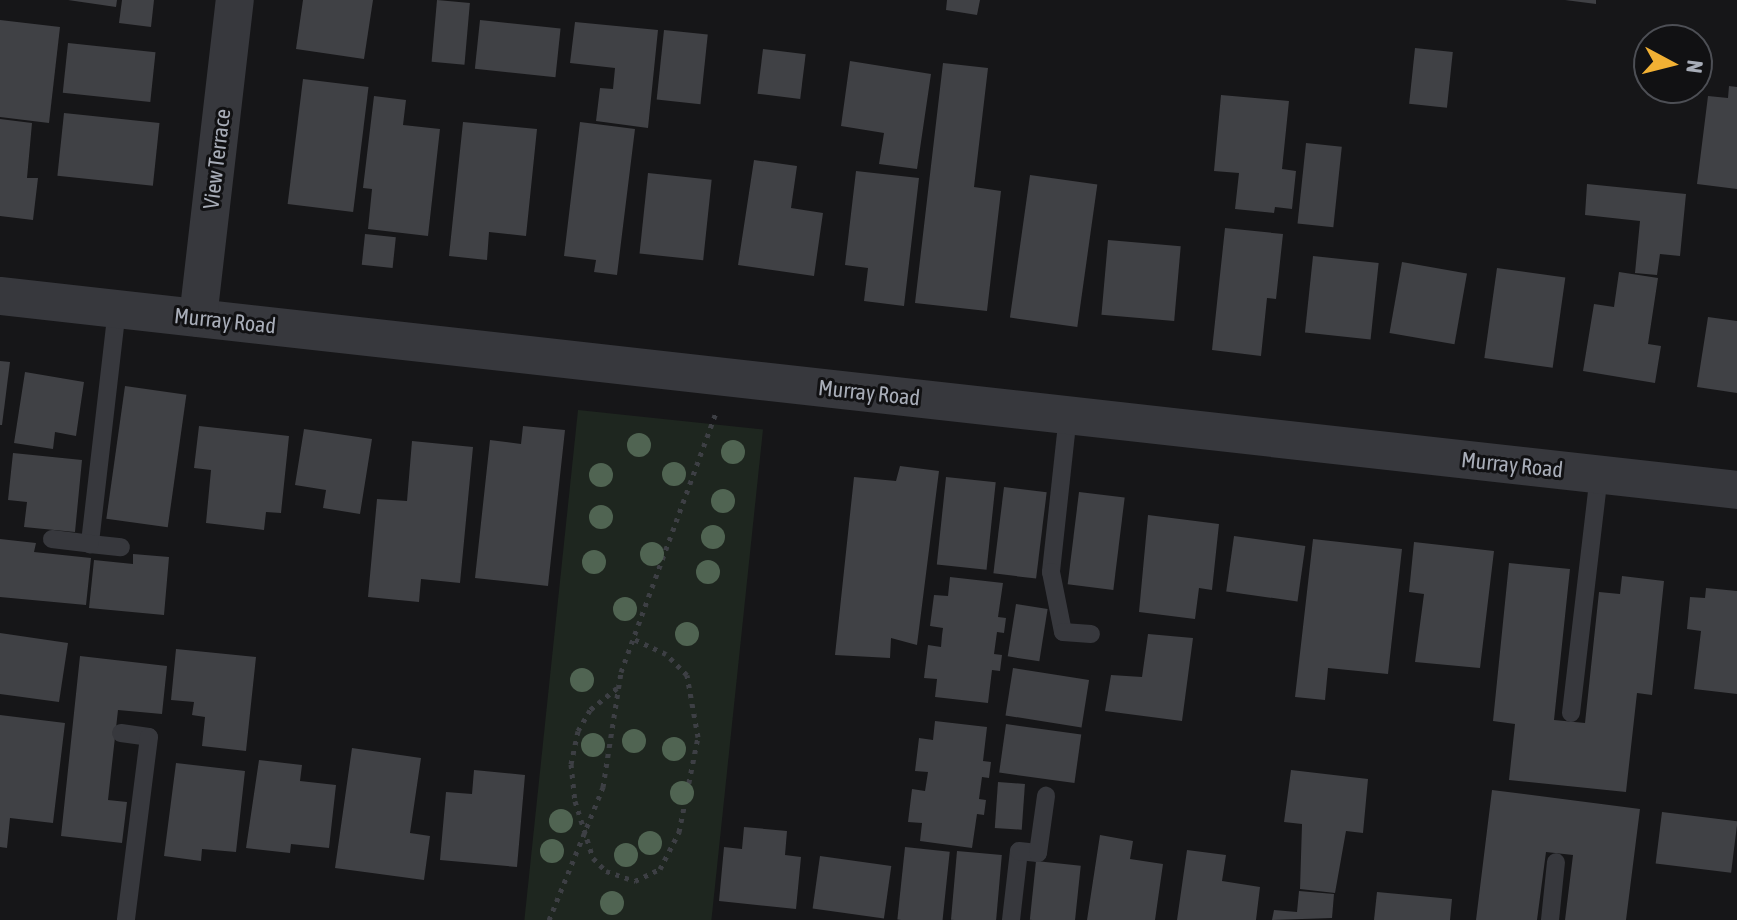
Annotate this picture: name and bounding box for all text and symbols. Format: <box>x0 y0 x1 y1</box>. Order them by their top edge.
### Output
north arrow <box>1633 24 1713 104</box>
text: N <box>1681 59 1709 75</box>
street label: View Terrace <box>198 107 236 211</box>
street label: Murray Road <box>173 303 277 339</box>
street label: Murray Road <box>817 375 921 411</box>
street label: Murray Road <box>1460 447 1564 483</box>

